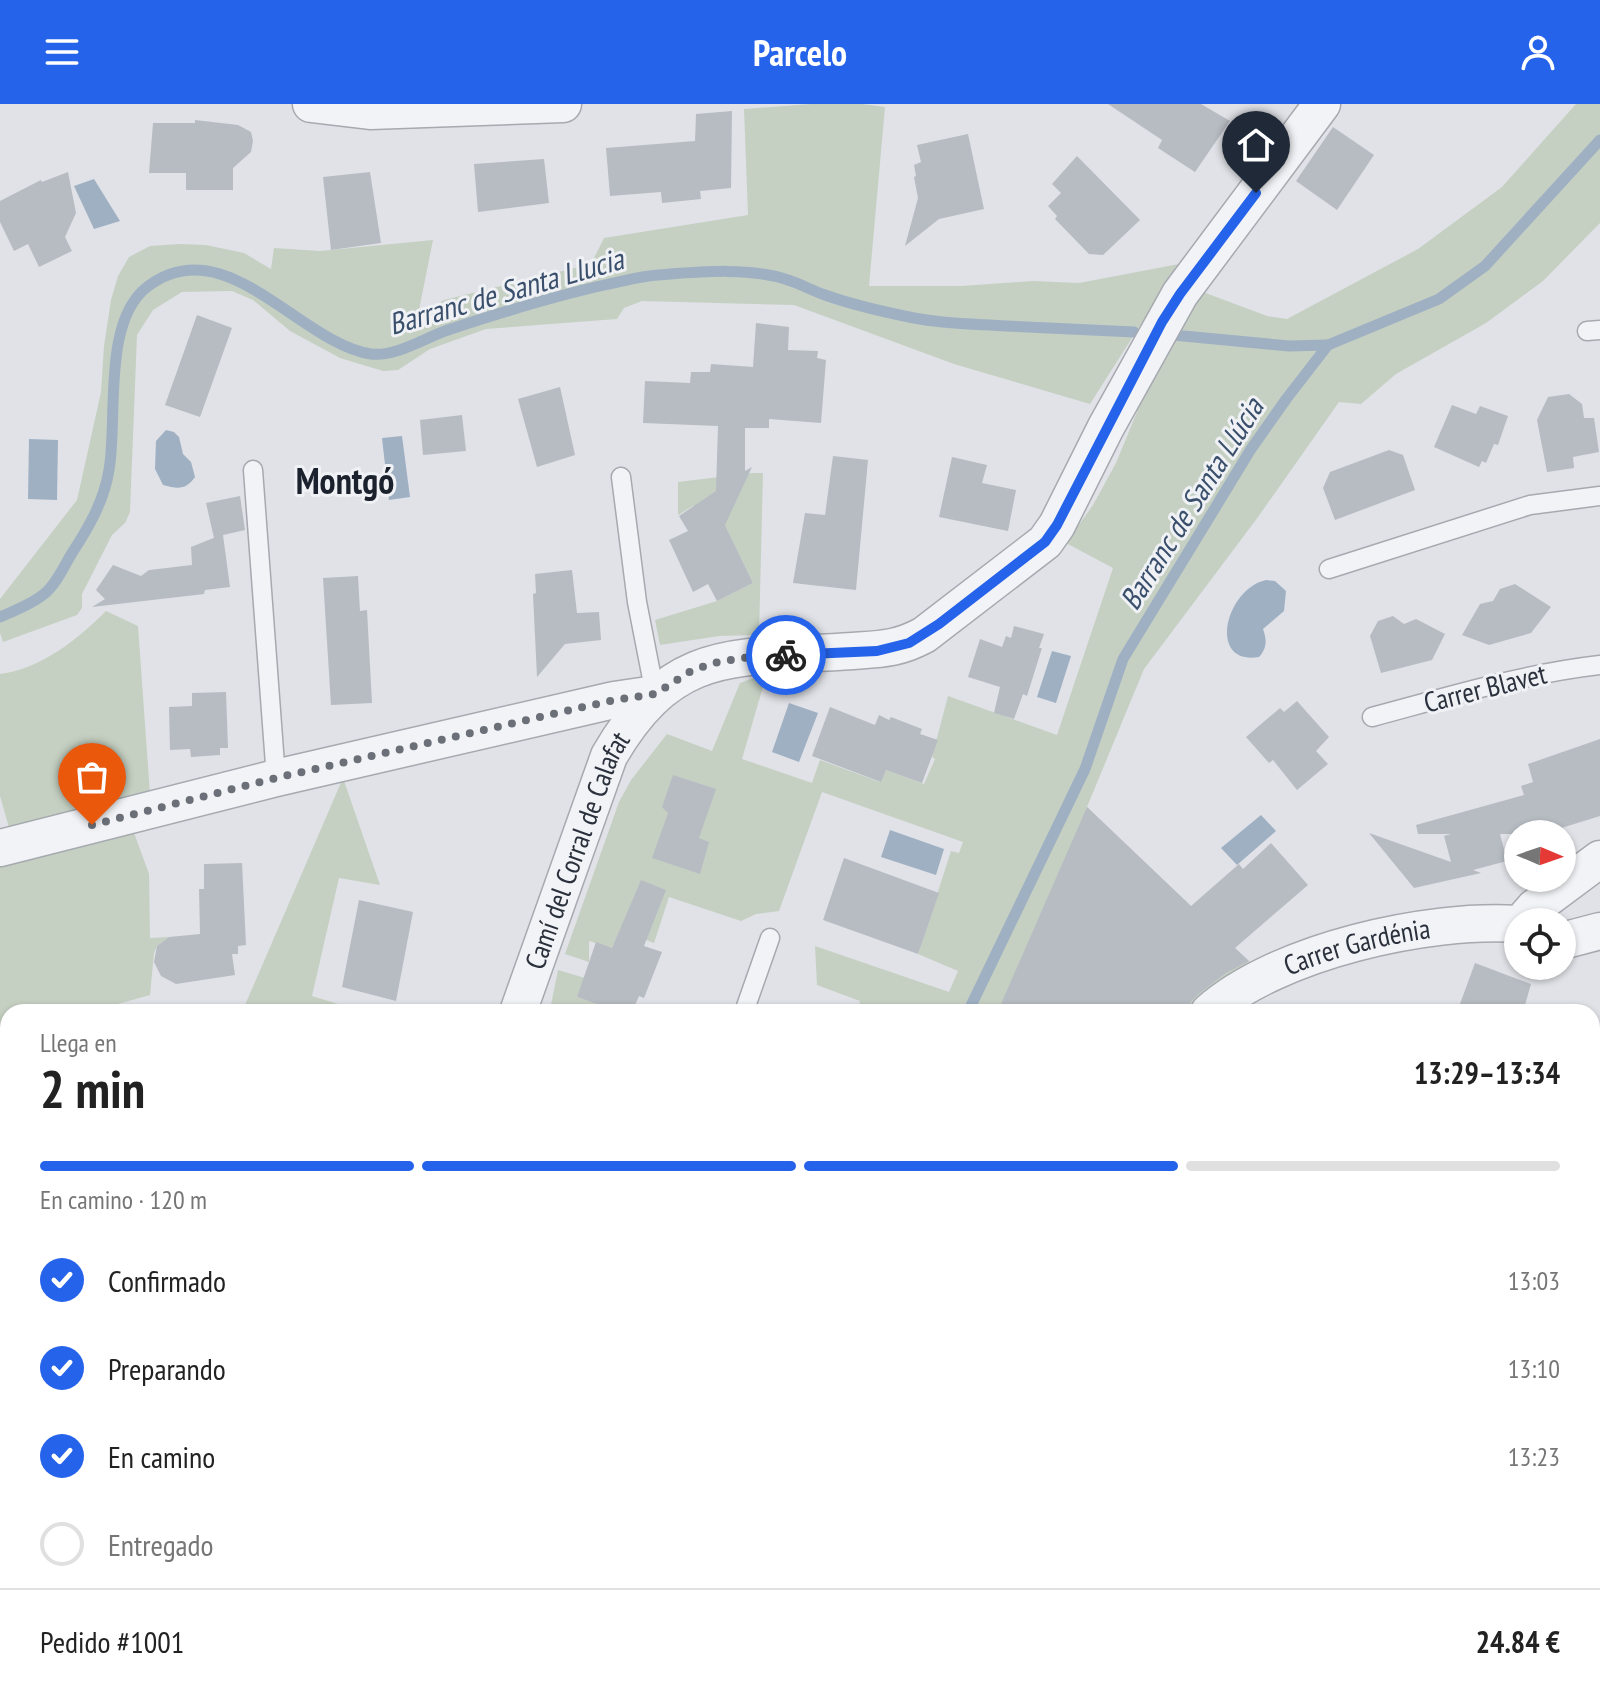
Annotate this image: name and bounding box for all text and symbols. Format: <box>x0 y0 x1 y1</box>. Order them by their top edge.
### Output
text: Parcelo <box>753 29 847 76</box>
icon: menu <box>40 30 84 74</box>
icon: person <box>1516 30 1560 74</box>
pin <box>1222 111 1290 193</box>
icon: home <box>1234 123 1278 167</box>
water label: Barranc de Santa Llucia <box>384 238 629 343</box>
water label: Barranc de Santa Llúcia <box>1110 388 1272 616</box>
district label: Montgó <box>296 457 394 504</box>
courier <box>746 615 826 695</box>
icon: bike <box>764 633 808 677</box>
street label: Carrer Blavet <box>1420 654 1550 721</box>
street label: Camí del Corral de Calafat <box>516 724 638 974</box>
pin <box>58 743 126 825</box>
icon: bag <box>70 755 114 799</box>
north arrow <box>1504 820 1576 892</box>
map controls <box>1504 820 1576 980</box>
button: locate <box>1504 908 1576 980</box>
street label: Carrer Gardénia <box>1278 909 1432 983</box>
text: Llega en <box>40 1026 117 1059</box>
text: 13:29–13:34 <box>1414 1053 1560 1092</box>
text: 2 min <box>40 1055 145 1122</box>
text: En camino · 120 m <box>40 1183 207 1216</box>
icon: check <box>40 1258 84 1302</box>
text: Confirmado <box>108 1261 226 1300</box>
text: 13:03 <box>1508 1264 1560 1297</box>
icon: check <box>40 1346 84 1390</box>
text: Preparando <box>108 1349 226 1388</box>
text: 13:10 <box>1508 1352 1560 1385</box>
icon: check <box>40 1434 84 1478</box>
text: En camino <box>108 1437 215 1476</box>
text: 13:23 <box>1508 1440 1560 1473</box>
text: Entregado <box>108 1525 214 1564</box>
text: Pedido #1001 <box>40 1622 184 1661</box>
text: 24.84 € <box>1476 1622 1560 1661</box>

